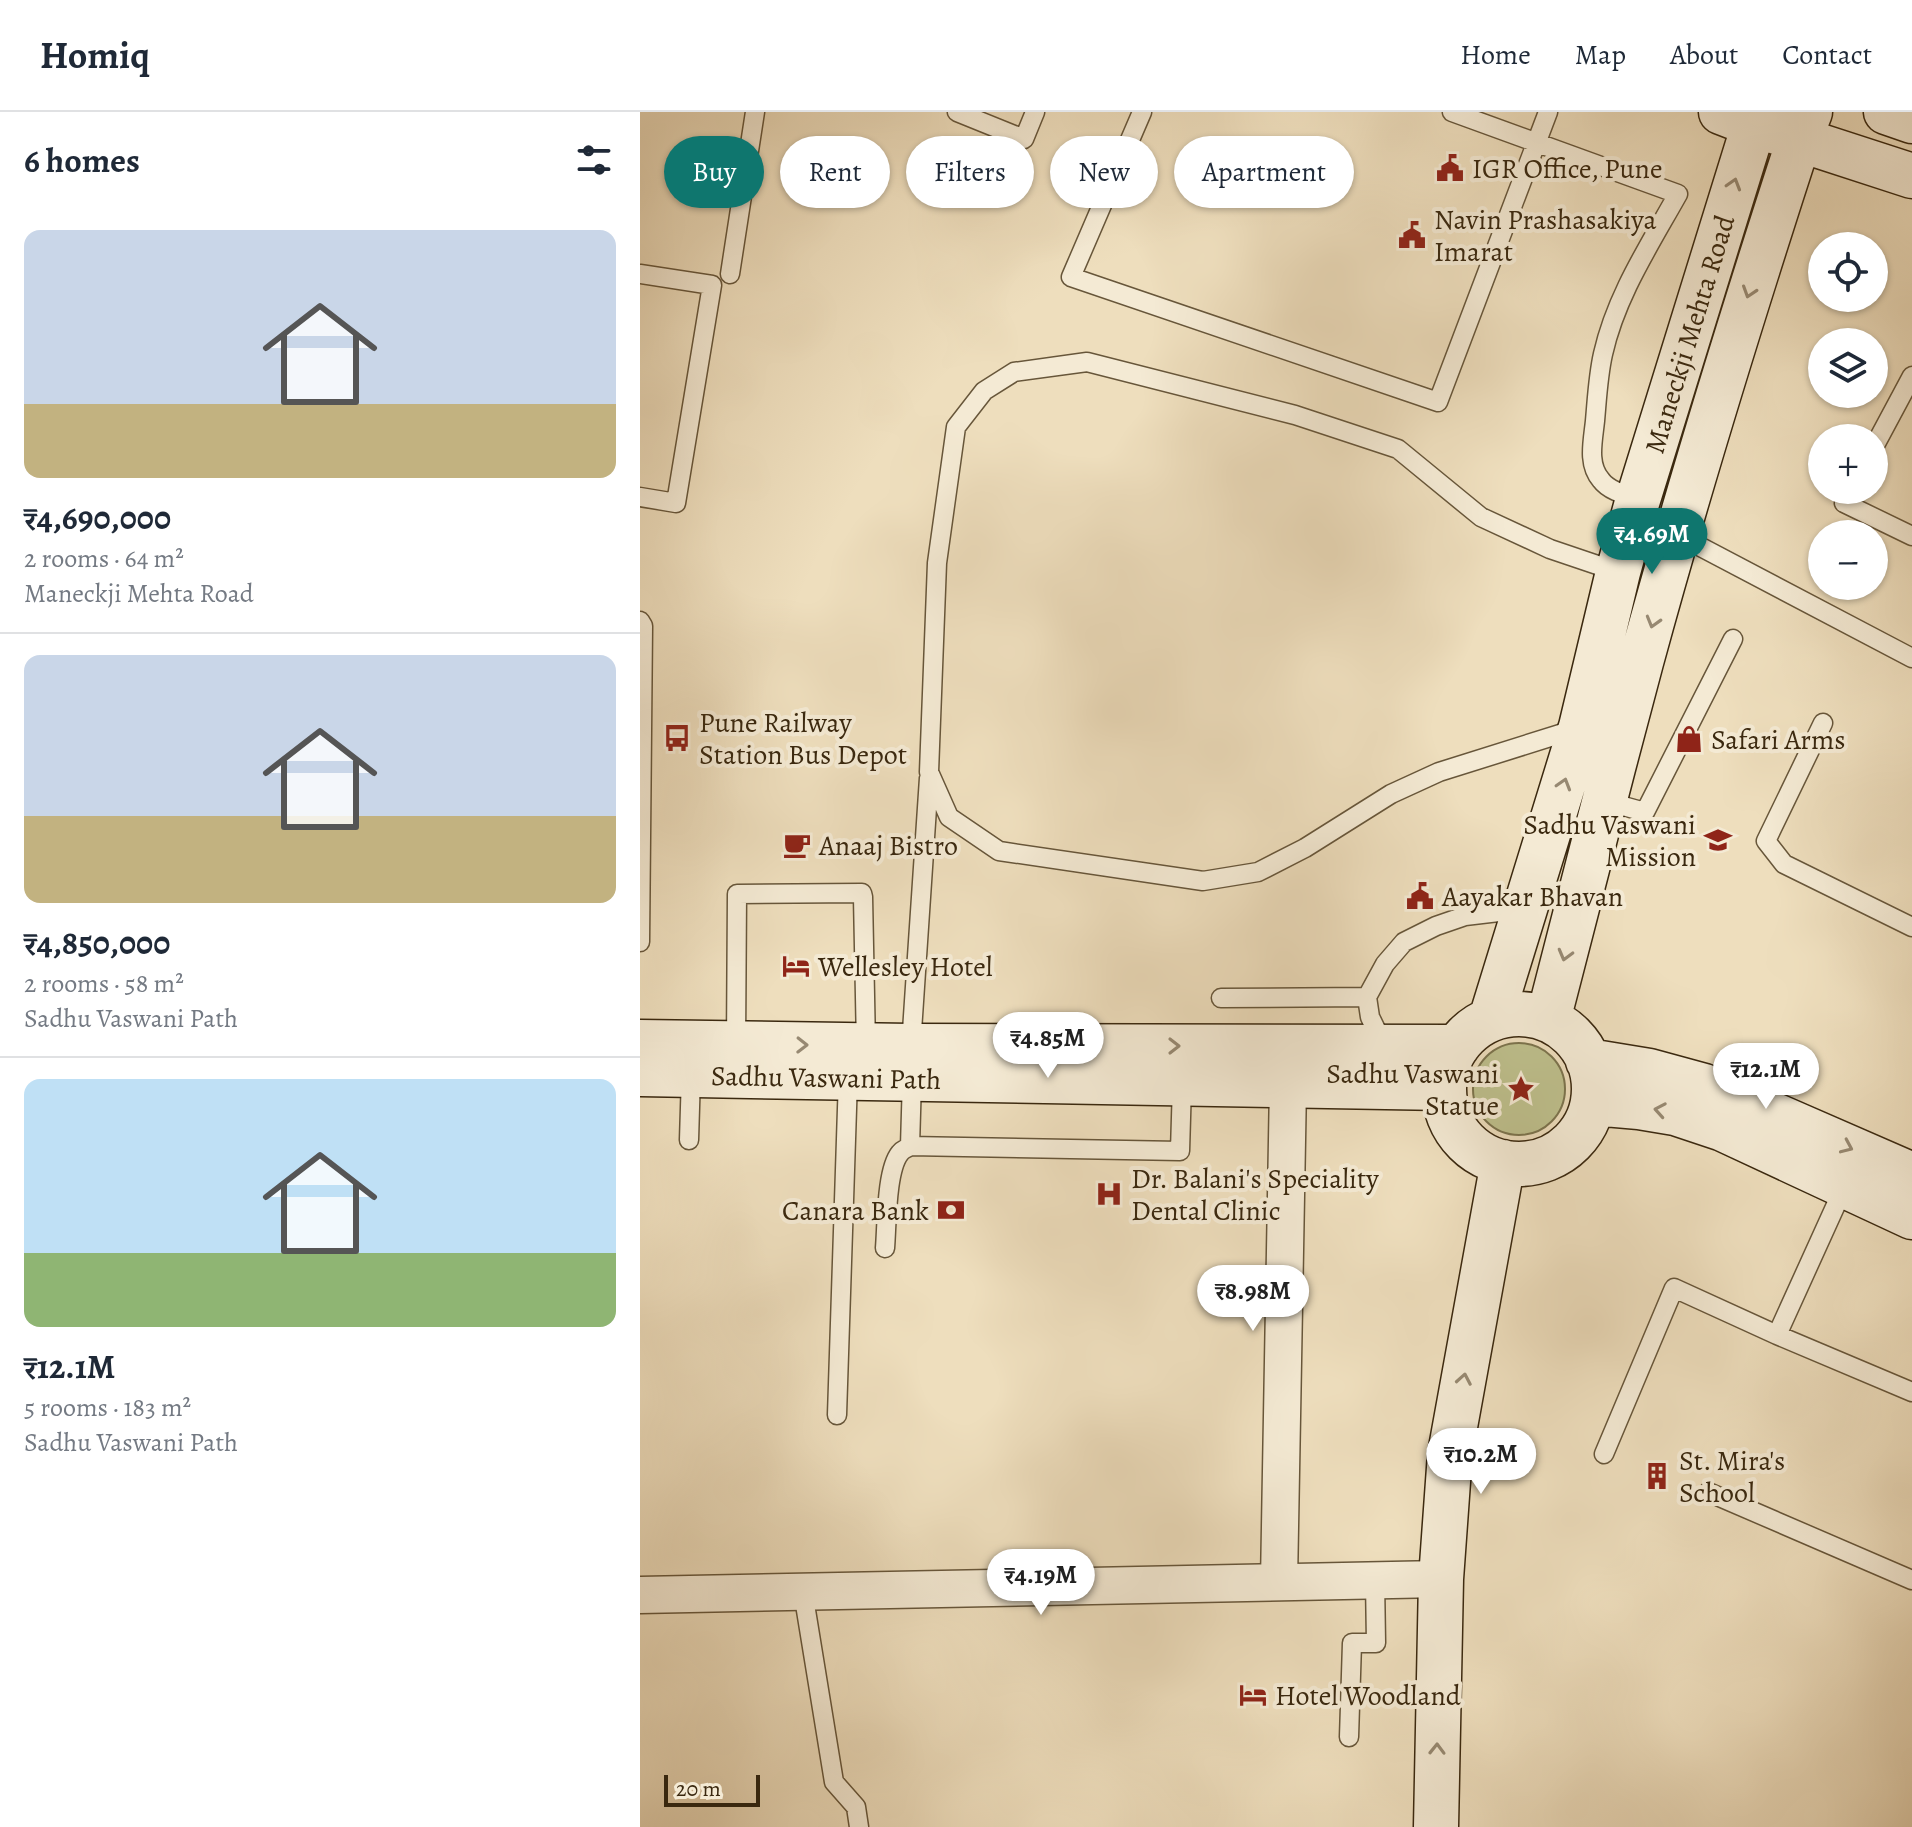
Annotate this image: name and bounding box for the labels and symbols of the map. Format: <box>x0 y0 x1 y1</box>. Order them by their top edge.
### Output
place label: IGR Office, Pune <box>1472 150 1663 188</box>
public building icon: IGR Office, Pune <box>1435 153 1465 183</box>
one-way arrow <box>1725 178 1741 192</box>
place label: Navin Prashasakiya Imarat <box>1434 201 1656 271</box>
street label: Maneckji Mehta Road <box>1636 210 1745 458</box>
public building icon: Navin Prashasakiya Imarat <box>1397 220 1427 250</box>
one-way arrow <box>1743 284 1759 298</box>
pin: ₹4.69M <box>1587 508 1717 576</box>
one-way arrow <box>1646 615 1662 628</box>
place label: Pune Railway Station Bus Depot <box>699 704 907 774</box>
place label: Safari Arms <box>1711 721 1846 759</box>
bus stop icon: Pune Railway Station Bus Depot <box>662 723 692 753</box>
shop icon: Safari Arms <box>1674 724 1704 754</box>
one-way arrow <box>1555 778 1571 792</box>
place label: Sadhu Vaswani Mission <box>1523 806 1696 876</box>
school or university icon: Sadhu Vaswani Mission <box>1703 825 1733 855</box>
place label: Anaaj Bistro <box>818 827 958 865</box>
cafe icon: Anaaj Bistro <box>782 830 812 860</box>
place label: Aayakar Bhavan <box>1441 878 1623 916</box>
public building icon: Aayakar Bhavan <box>1405 881 1435 911</box>
one-way arrow <box>1558 947 1575 961</box>
place label: Wellesley Hotel <box>817 948 993 986</box>
hotel icon: Wellesley Hotel <box>781 951 811 981</box>
pin: ₹4.85M <box>983 1012 1113 1080</box>
one-way arrow <box>796 1036 809 1054</box>
one-way arrow <box>1168 1037 1181 1055</box>
pin: ₹12.1M <box>1701 1043 1831 1111</box>
place label: Sadhu Vaswani Statue <box>1326 1055 1499 1125</box>
street label: Sadhu Vaswani Path <box>710 1057 942 1099</box>
place icon: Sadhu Vaswani Statue <box>1506 1074 1536 1104</box>
one-way arrow <box>1653 1103 1667 1120</box>
one-way arrow <box>1839 1137 1853 1153</box>
place label: Dr. Balani's Speciality Dental Clinic <box>1131 1160 1379 1230</box>
hospital icon: Dr. Balani's Speciality Dental Clinic <box>1094 1179 1124 1209</box>
place label: Canara Bank <box>782 1192 929 1230</box>
bank icon: Canara Bank <box>936 1195 966 1225</box>
pin: ₹8.98M <box>1188 1265 1318 1333</box>
one-way arrow <box>1454 1372 1471 1385</box>
pin: ₹10.2M <box>1416 1428 1546 1496</box>
place label: St. Mira's School <box>1679 1442 1785 1512</box>
building icon: St. Mira's School <box>1642 1461 1672 1491</box>
pin: ₹4.19M <box>976 1549 1106 1617</box>
place label: Hotel Woodland <box>1275 1677 1462 1715</box>
hotel icon: Hotel Woodland <box>1238 1680 1268 1710</box>
one-way arrow <box>1429 1742 1446 1755</box>
scale bar <box>664 1771 760 1807</box>

